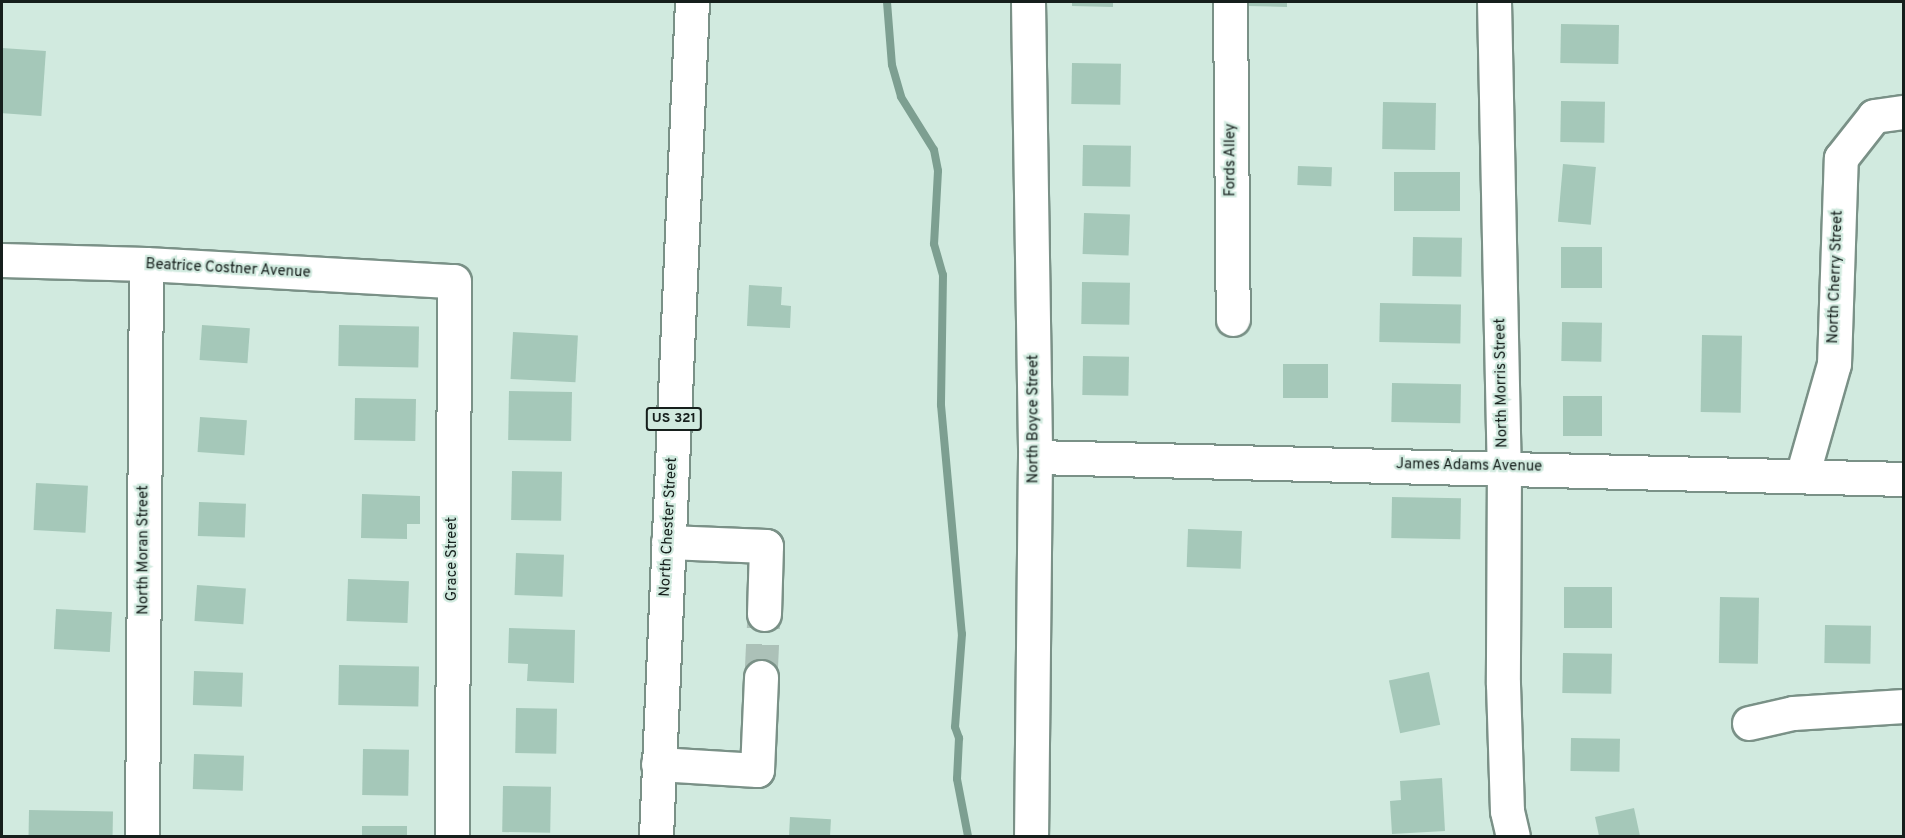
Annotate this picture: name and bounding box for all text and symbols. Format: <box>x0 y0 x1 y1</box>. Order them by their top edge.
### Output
street label: Fords Alley <box>1222 123 1240 197</box>
street label: North Cherry Street <box>1825 210 1847 344</box>
street label: Beatrice Costner Avenue <box>145 256 311 282</box>
street label: North Morris Street <box>1492 318 1512 448</box>
street label: North Boyce Street <box>1025 355 1043 483</box>
road number: US 321 <box>646 408 702 430</box>
street label: James Adams Avenue <box>1395 456 1543 476</box>
street label: North Chester Street <box>656 457 682 597</box>
street label: North Moran Street <box>135 485 153 615</box>
street label: Grace Street <box>444 517 462 601</box>

